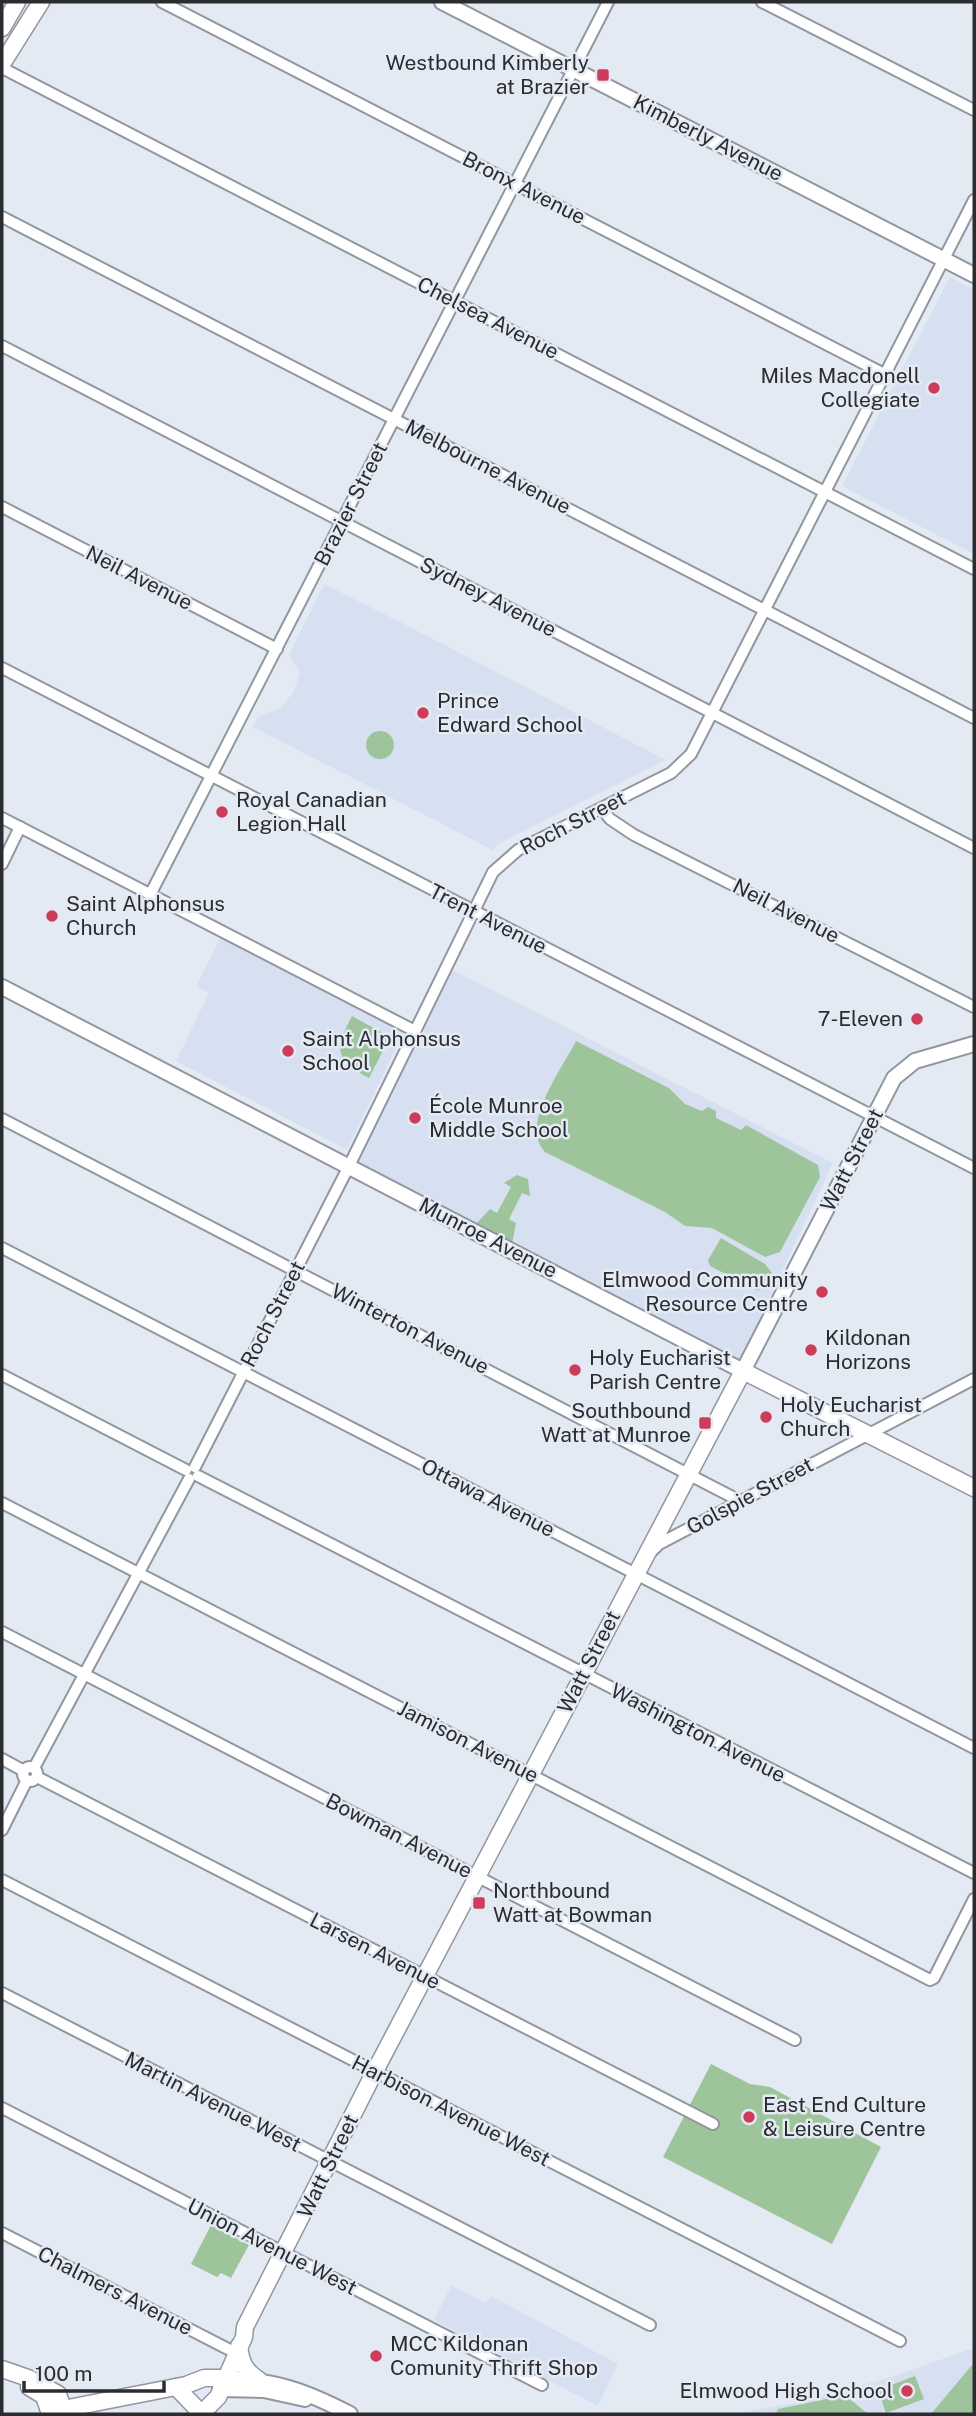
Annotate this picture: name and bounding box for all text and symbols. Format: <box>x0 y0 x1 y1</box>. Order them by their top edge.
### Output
place label: Westbound Kimberly at Brazier <box>385 50 589 99</box>
marker: Westbound Kimberly at Brazier <box>595 67 611 83</box>
street label: Kimberly Avenue <box>629 89 787 186</box>
street label: Bronx Avenue <box>458 146 590 229</box>
street label: Chelsea Avenue <box>413 271 563 364</box>
place label: Miles Macdonell Collegiate <box>760 363 920 412</box>
marker: Miles Macdonell Collegiate <box>926 380 942 396</box>
street label: Melbourne Avenue <box>401 414 575 519</box>
street label: Brazier Street <box>309 438 392 570</box>
street label: Neil Avenue <box>82 540 197 615</box>
street label: Sydney Avenue <box>416 551 561 642</box>
place label: Prince Edward School <box>437 688 583 737</box>
marker: Prince Edward School <box>415 705 431 721</box>
street label: Roch Street <box>516 785 630 860</box>
place label: Royal Canadian Legion Hall <box>236 787 387 836</box>
marker: Royal Canadian Legion Hall <box>214 804 230 820</box>
street label: Neil Avenue <box>729 873 844 948</box>
street label: Trent Avenue <box>425 878 551 959</box>
place label: Saint Alphonsus Church <box>66 891 225 940</box>
marker: Saint Alphonsus Church <box>44 908 60 924</box>
place label: 7-Eleven <box>818 1006 903 1031</box>
marker: 7-Eleven <box>909 1011 925 1027</box>
place label: Saint Alphonsus School <box>302 1026 461 1075</box>
marker: Saint Alphonsus School <box>280 1043 296 1059</box>
place label: École Munroe Middle School <box>429 1093 568 1142</box>
street label: Watt Street <box>815 1104 888 1215</box>
marker: École Munroe Middle School <box>407 1110 423 1126</box>
street label: Munroe Avenue <box>415 1192 562 1283</box>
street label: Roch Street <box>235 1257 310 1371</box>
place label: Elmwood Community Resource Centre <box>602 1267 808 1316</box>
street label: Winterton Avenue <box>327 1278 493 1379</box>
marker: Elmwood Community Resource Centre <box>814 1284 830 1300</box>
place label: Kildonan Horizons <box>825 1325 911 1374</box>
marker: Kildonan Horizons <box>803 1342 819 1358</box>
place label: Holy Eucharist Parish Centre <box>589 1345 731 1394</box>
marker: Holy Eucharist Parish Centre <box>567 1362 583 1378</box>
place label: Holy Eucharist Church <box>780 1392 922 1441</box>
place label: Southbound Watt at Munroe <box>541 1398 691 1447</box>
marker: Holy Eucharist Church <box>758 1409 774 1425</box>
marker: Southbound Watt at Munroe <box>697 1415 713 1431</box>
street label: Golspie Street <box>682 1452 817 1539</box>
street label: Ottawa Avenue <box>417 1453 559 1542</box>
street label: Watt Street <box>552 1606 625 1717</box>
street label: Washington Avenue <box>607 1678 790 1788</box>
street label: Jamison Avenue <box>394 1695 543 1788</box>
street label: Bowman Avenue <box>322 1788 477 1883</box>
place label: Northbound Watt at Bowman <box>493 1878 652 1927</box>
marker: Northbound Watt at Bowman <box>471 1895 487 1911</box>
street label: Larsen Avenue <box>306 1907 445 1994</box>
street label: Martin Avenue West <box>121 2046 306 2157</box>
street label: Harbison Avenue West <box>348 2050 555 2171</box>
place label: East End Culture & Leisure Centre <box>763 2092 926 2141</box>
marker: East End Culture & Leisure Centre <box>741 2109 757 2125</box>
street label: Watt Street <box>292 2110 363 2222</box>
street label: Union Avenue West <box>183 2193 361 2300</box>
street label: Chalmers Avenue <box>34 2241 197 2340</box>
place label: MCC Kildonan Comunity Thrift Shop <box>390 2331 598 2380</box>
marker: MCC Kildonan Comunity Thrift Shop <box>368 2348 384 2364</box>
scale bar <box>24 2350 164 2394</box>
text: 100 m <box>35 2361 92 2386</box>
place label: Elmwood High School <box>680 2378 893 2403</box>
marker: Elmwood High School <box>899 2383 915 2399</box>

